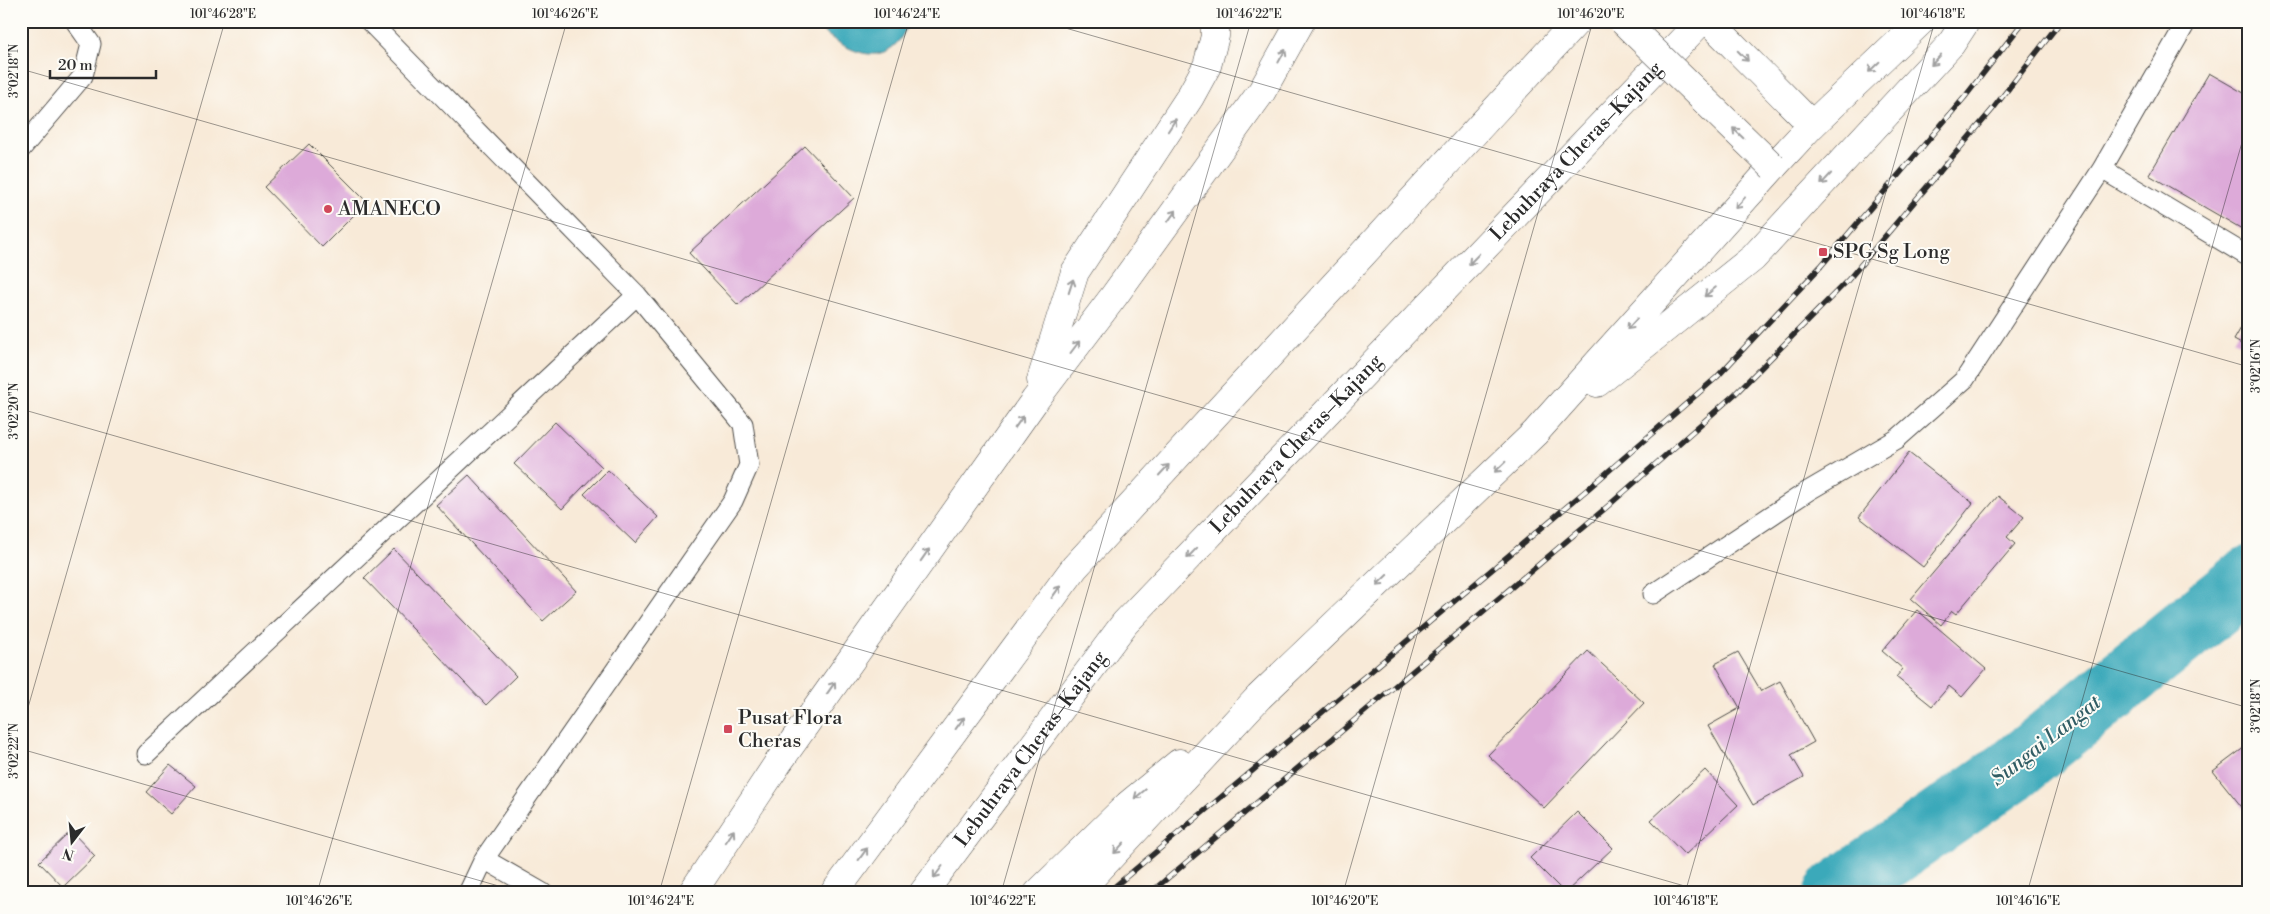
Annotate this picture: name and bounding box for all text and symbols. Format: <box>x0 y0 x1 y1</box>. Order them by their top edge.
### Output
text: 101°46'28"E <box>190 7 256 22</box>
text: 101°46'26"E <box>532 7 598 22</box>
text: 101°46'24"E <box>874 7 940 22</box>
text: 101°46'22"E <box>1216 7 1282 22</box>
text: 101°46'20"E <box>1558 7 1624 22</box>
text: 101°46'18"E <box>1901 7 1965 22</box>
text: 3°02'18"N <box>7 44 22 98</box>
scale bar <box>50 48 156 80</box>
one-way arrow <box>1277 50 1287 64</box>
one-way arrow <box>1737 50 1750 62</box>
one-way arrow <box>1930 53 1942 66</box>
text: 20 m <box>58 56 93 75</box>
street label: Lebuhraya Cheras–Kajang <box>1485 56 1668 246</box>
one-way arrow <box>1867 61 1880 73</box>
one-way arrow <box>1167 118 1177 132</box>
one-way arrow <box>1731 127 1744 139</box>
one-way arrow <box>1820 173 1832 185</box>
place label: AMANECO <box>337 197 441 222</box>
one-way arrow <box>1734 197 1746 210</box>
marker: AMANECO <box>322 203 334 215</box>
one-way arrow <box>1166 210 1177 223</box>
place label: SPG Sg Long <box>1833 240 1950 265</box>
marker: SPG Sg Long <box>1817 246 1829 258</box>
one-way arrow <box>1468 252 1480 264</box>
one-way arrow <box>1066 279 1076 295</box>
one-way arrow <box>1704 287 1717 298</box>
one-way arrow <box>1626 318 1638 331</box>
text: 3°02'16"N <box>2249 339 2264 393</box>
one-way arrow <box>1070 340 1080 354</box>
street label: Lebuhraya Cheras–Kajang <box>1205 349 1388 539</box>
text: 3°02'20"N <box>7 383 22 439</box>
one-way arrow <box>1014 415 1024 429</box>
one-way arrow <box>1493 461 1506 473</box>
one-way arrow <box>1158 464 1170 477</box>
one-way arrow <box>1186 547 1198 560</box>
one-way arrow <box>920 548 930 562</box>
one-way arrow <box>1377 573 1389 585</box>
one-way arrow <box>1051 585 1061 599</box>
street label: Lebuhraya Cheras–Kajang <box>949 645 1113 852</box>
text: 3°02'18"N <box>2249 679 2264 733</box>
one-way arrow <box>826 681 836 695</box>
water label: Sungai Langat <box>1985 689 2107 792</box>
place label: Pusat Flora Cheras <box>738 706 843 754</box>
one-way arrow <box>954 717 965 730</box>
text: 3°02'22"N <box>7 723 22 779</box>
marker: Pusat Flora Cheras <box>722 723 734 735</box>
one-way arrow <box>1134 789 1147 800</box>
north arrow <box>48 816 98 866</box>
one-way arrow <box>724 829 735 843</box>
one-way arrow <box>1113 842 1125 854</box>
text: N <box>61 843 76 864</box>
one-way arrow <box>858 847 868 861</box>
one-way arrow <box>933 865 944 878</box>
text: 101°46'26"E <box>286 894 352 909</box>
text: 101°46'24"E <box>628 894 694 909</box>
text: 101°46'22"E <box>970 894 1036 909</box>
text: 101°46'20"E <box>1312 894 1378 909</box>
text: 101°46'18"E <box>1654 894 1718 909</box>
text: 101°46'16"E <box>1996 894 2060 909</box>

